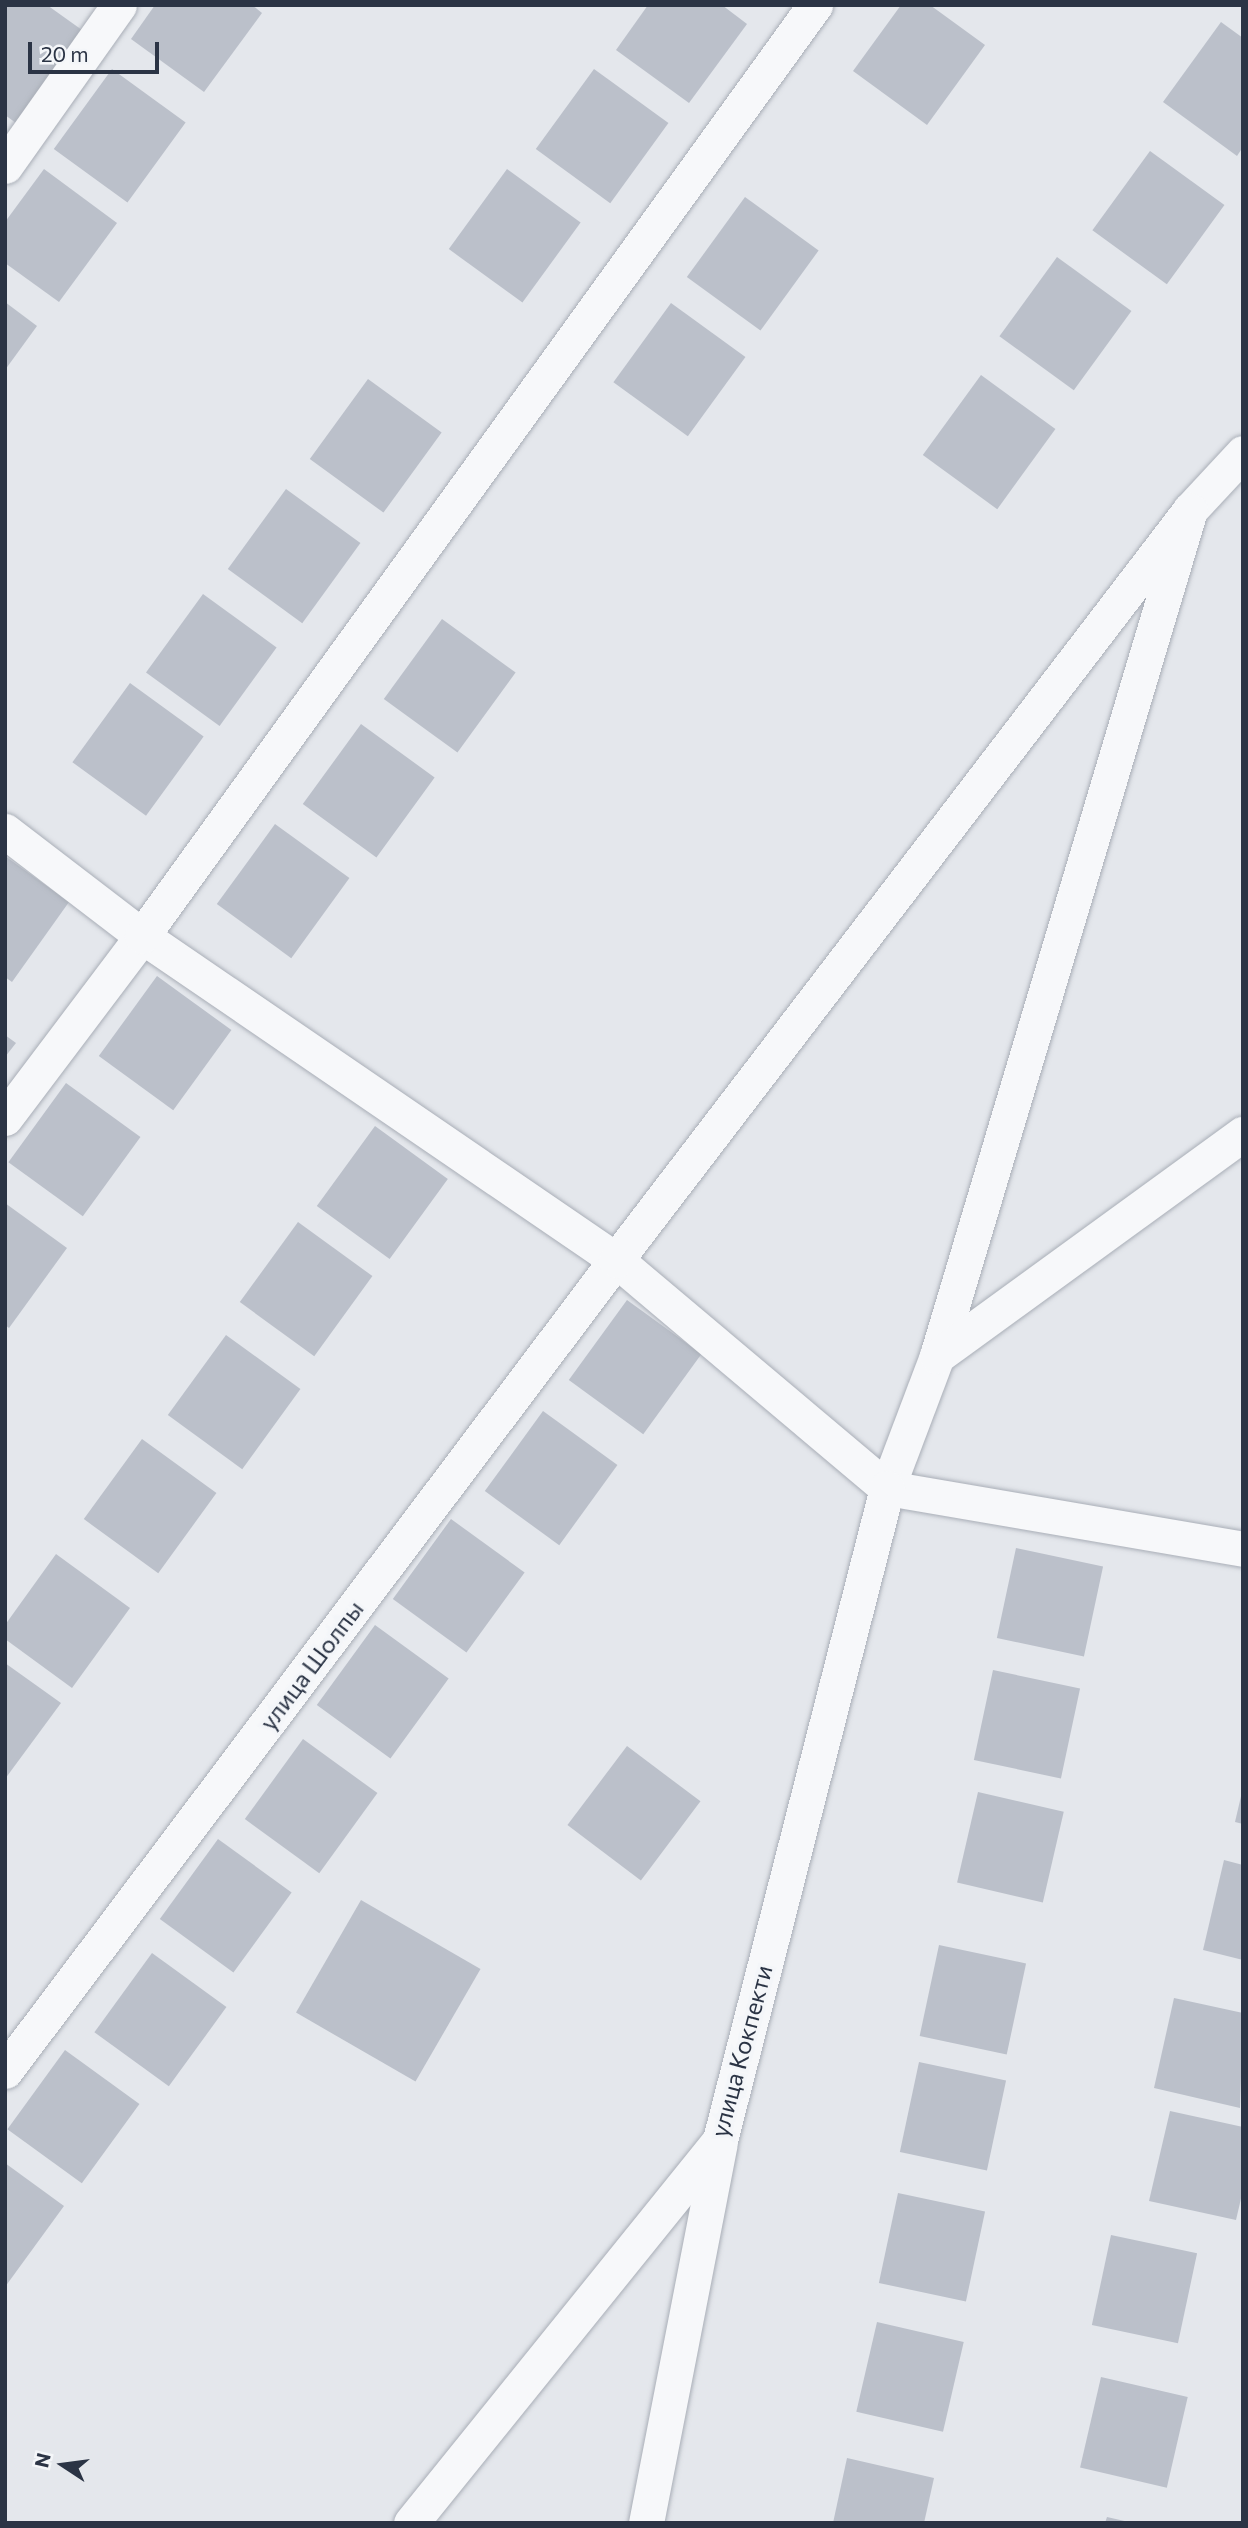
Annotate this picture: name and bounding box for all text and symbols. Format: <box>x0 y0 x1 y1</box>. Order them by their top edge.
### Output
scale bar <box>32 28 163 72</box>
text: 20 m <box>41 41 89 66</box>
street label: улица Шолпы <box>253 1595 369 1735</box>
street label: улица Кокпекти <box>704 1962 778 2140</box>
north arrow <box>28 2430 98 2500</box>
text: N <box>29 2451 55 2470</box>

